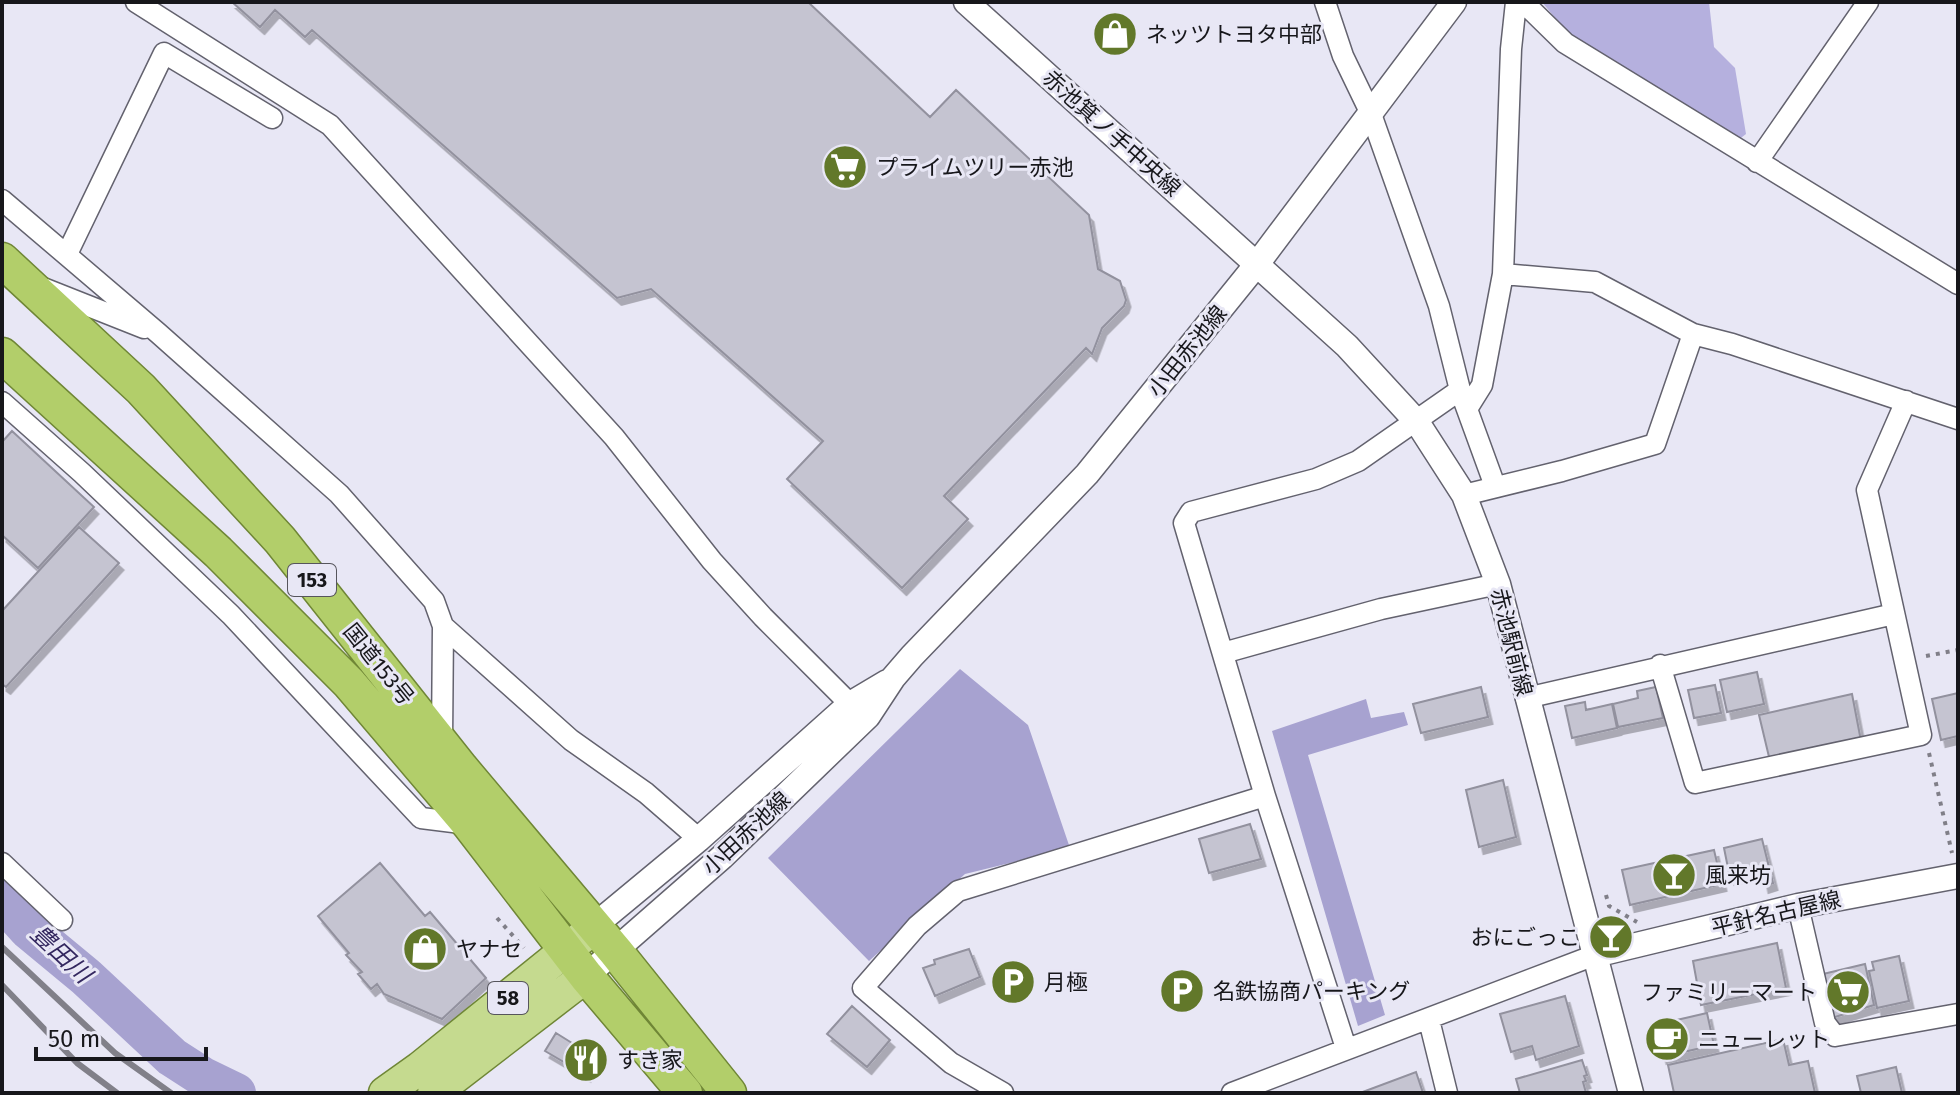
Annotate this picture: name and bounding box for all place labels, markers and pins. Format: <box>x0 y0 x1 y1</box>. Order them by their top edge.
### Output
shop icon: ネッツトヨタ中部 <box>1091 10 1139 58</box>
place label: ネッツトヨタ中部 <box>1146 21 1322 48</box>
supermarket icon: プライムツリー赤池 <box>821 143 869 191</box>
place label: プライムツリー赤池 <box>876 154 1074 181</box>
bar icon: 風来坊 <box>1650 851 1698 899</box>
place label: 風来坊 <box>1705 862 1771 889</box>
bar icon: おにごっこ <box>1587 913 1635 961</box>
place label: おにごっこ <box>1470 924 1580 951</box>
shop icon: ヤナセ <box>401 925 449 973</box>
place label: ヤナセ <box>456 936 522 963</box>
parking icon: 月極 <box>989 958 1037 1006</box>
parking icon: 名鉄協商パーキング <box>1158 967 1206 1015</box>
supermarket icon: ファミリーマート <box>1824 968 1872 1016</box>
place label: 月極 <box>1044 969 1088 996</box>
place label: 名鉄協商パーキング <box>1213 978 1410 1005</box>
place label: ファミリーマート <box>1641 979 1817 1006</box>
cafe icon: ニューレット <box>1643 1015 1691 1063</box>
place label: ニューレット <box>1698 1026 1830 1053</box>
restaurant icon: すき家 <box>562 1036 610 1084</box>
place label: すき家 <box>617 1047 683 1074</box>

